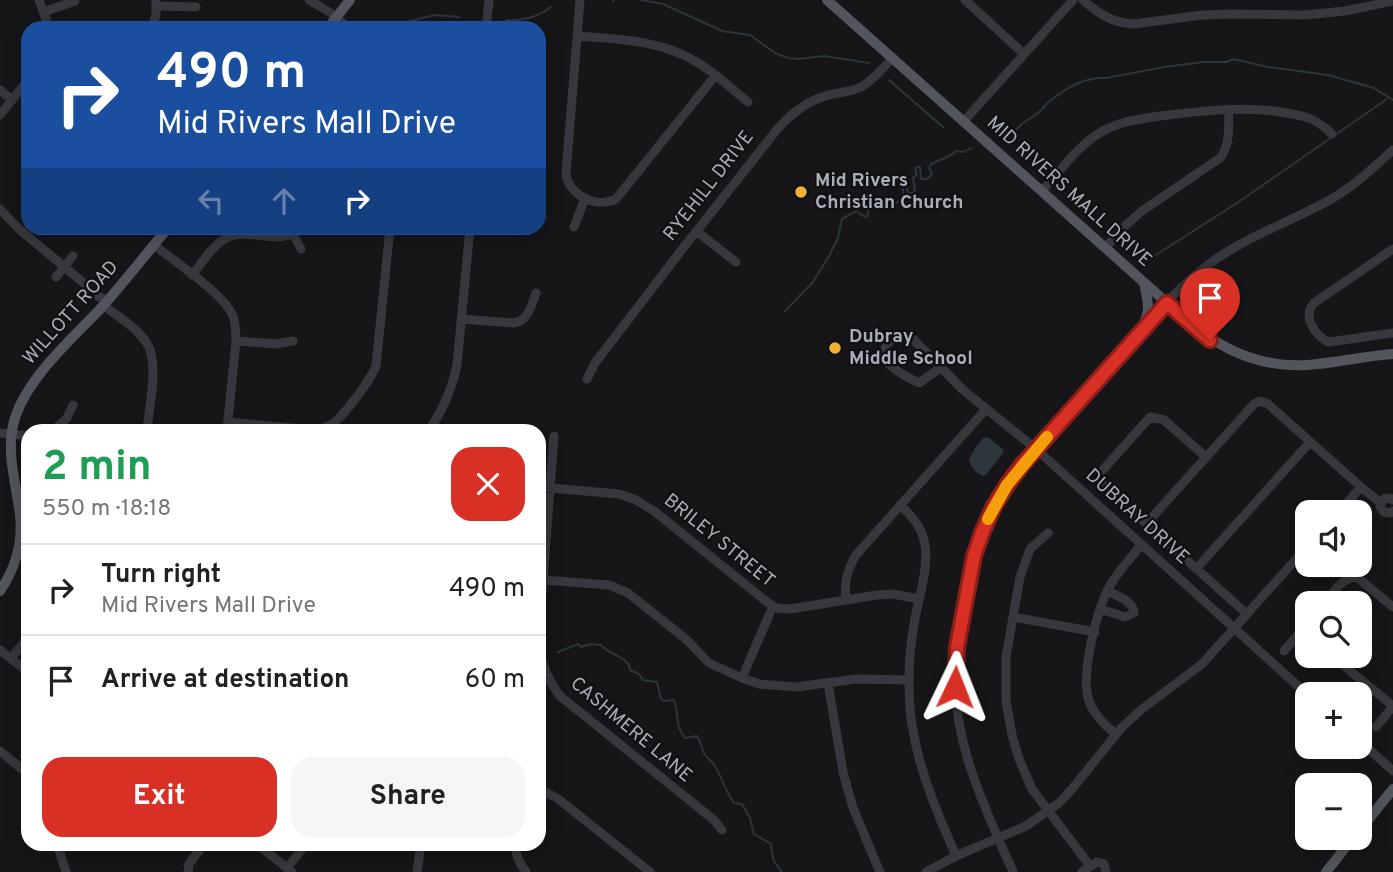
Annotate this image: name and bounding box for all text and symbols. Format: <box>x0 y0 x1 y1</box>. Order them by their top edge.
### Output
text: 490 m <box>157 44 306 106</box>
icon: right <box>42 49 133 140</box>
text: Mid Rivers Mall Drive <box>157 105 456 145</box>
street label: MID RIVERS MALL DRIVE <box>981 111 1157 273</box>
street label: RYEHILL DRIVE <box>658 126 760 246</box>
place label: Mid Rivers Christian Church <box>815 169 964 215</box>
icon: left <box>192 182 230 220</box>
icon: ahead <box>265 182 303 220</box>
icon: right <box>338 182 376 220</box>
marker: Mid Rivers Christian Church <box>793 184 809 200</box>
street label: WILLOTT ROAD <box>18 256 124 370</box>
pin <box>1180 268 1240 340</box>
icon: arrive <box>1191 279 1229 317</box>
place label: Dubray Middle School <box>849 325 973 371</box>
marker: Dubray Middle School <box>827 340 843 356</box>
text: 2 min <box>42 442 152 495</box>
button: close <box>451 447 525 521</box>
street label: DUBRAY DRIVE <box>1080 464 1194 570</box>
street label: BRILEY STREET <box>658 489 780 593</box>
text: 550 m · 18:18 <box>42 495 171 524</box>
map controls <box>1295 500 1372 850</box>
button: sound <box>1295 500 1372 577</box>
text: Turn right <box>101 559 221 592</box>
icon: right <box>42 571 80 609</box>
text: 490 m <box>449 573 525 606</box>
button: search <box>1295 591 1372 668</box>
text: Mid Rivers Mall Drive <box>101 592 316 621</box>
position arrow <box>918 650 992 724</box>
icon: arrive <box>42 662 80 700</box>
text: Arrive at destination <box>101 664 349 697</box>
text: 60 m <box>465 664 525 697</box>
street label: CASHMERE LANE <box>565 672 697 788</box>
button: + <box>1295 682 1372 759</box>
button: Exit <box>42 757 277 837</box>
button: Share <box>291 757 525 837</box>
button: − <box>1295 773 1372 850</box>

